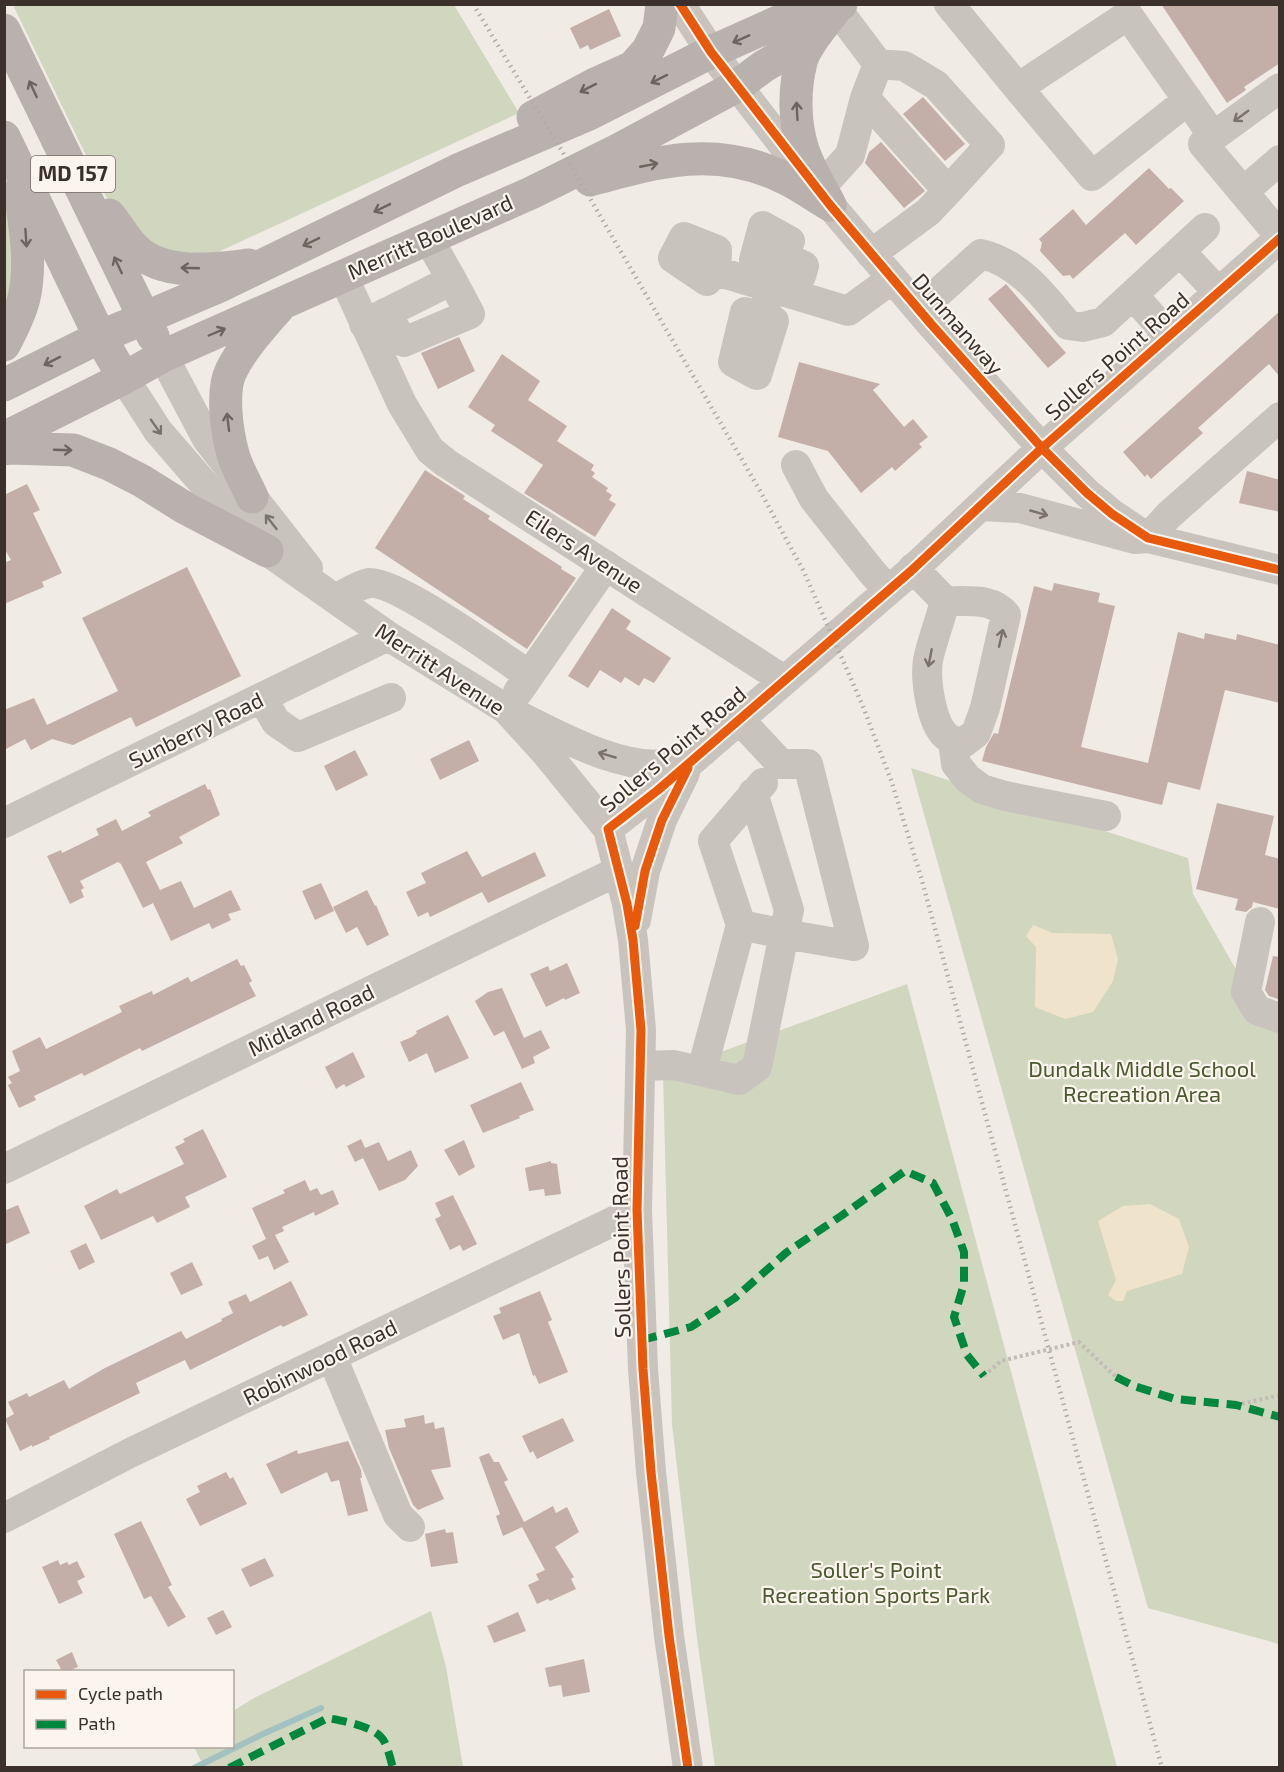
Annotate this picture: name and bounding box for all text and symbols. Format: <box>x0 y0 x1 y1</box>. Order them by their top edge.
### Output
one-way arrow <box>732 35 750 46</box>
one-way arrow <box>650 73 668 85</box>
one-way arrow <box>26 81 38 99</box>
one-way arrow <box>579 83 597 94</box>
one-way arrow <box>792 102 803 122</box>
one-way arrow <box>1234 110 1250 122</box>
road number: MD 157 <box>31 156 115 192</box>
one-way arrow <box>639 159 658 170</box>
street label: Merritt Boulevard <box>343 188 516 284</box>
one-way arrow <box>374 202 392 214</box>
one-way arrow <box>21 228 32 248</box>
one-way arrow <box>303 237 321 249</box>
one-way arrow <box>111 256 123 274</box>
one-way arrow <box>180 262 200 273</box>
street label: Dunmanway <box>908 267 1010 380</box>
street label: Sollers Point Road <box>1039 286 1194 425</box>
one-way arrow <box>207 326 225 337</box>
one-way arrow <box>44 356 62 367</box>
one-way arrow <box>222 413 233 433</box>
one-way arrow <box>150 419 162 435</box>
one-way arrow <box>52 444 72 455</box>
street label: Eilers Avenue <box>521 503 648 598</box>
one-way arrow <box>1029 508 1048 519</box>
one-way arrow <box>265 514 278 530</box>
street label: Merritt Avenue <box>371 617 510 720</box>
one-way arrow <box>996 628 1007 648</box>
one-way arrow <box>924 647 935 667</box>
street label: Sollers Point Road <box>594 680 750 817</box>
street label: Sunberry Road <box>124 685 267 773</box>
one-way arrow <box>598 749 617 760</box>
street label: Midland Road <box>243 977 378 1061</box>
park label: Dundalk Middle School Recreation Area <box>1028 1055 1256 1106</box>
street label: Sollers Point Road <box>605 1156 635 1338</box>
street label: Robinwood Road <box>238 1313 401 1410</box>
park label: Soller's Point Recreation Sports Park <box>762 1556 990 1607</box>
legend <box>24 1670 234 1748</box>
text: Cycle path <box>78 1682 163 1704</box>
text: Path <box>78 1712 116 1734</box>

